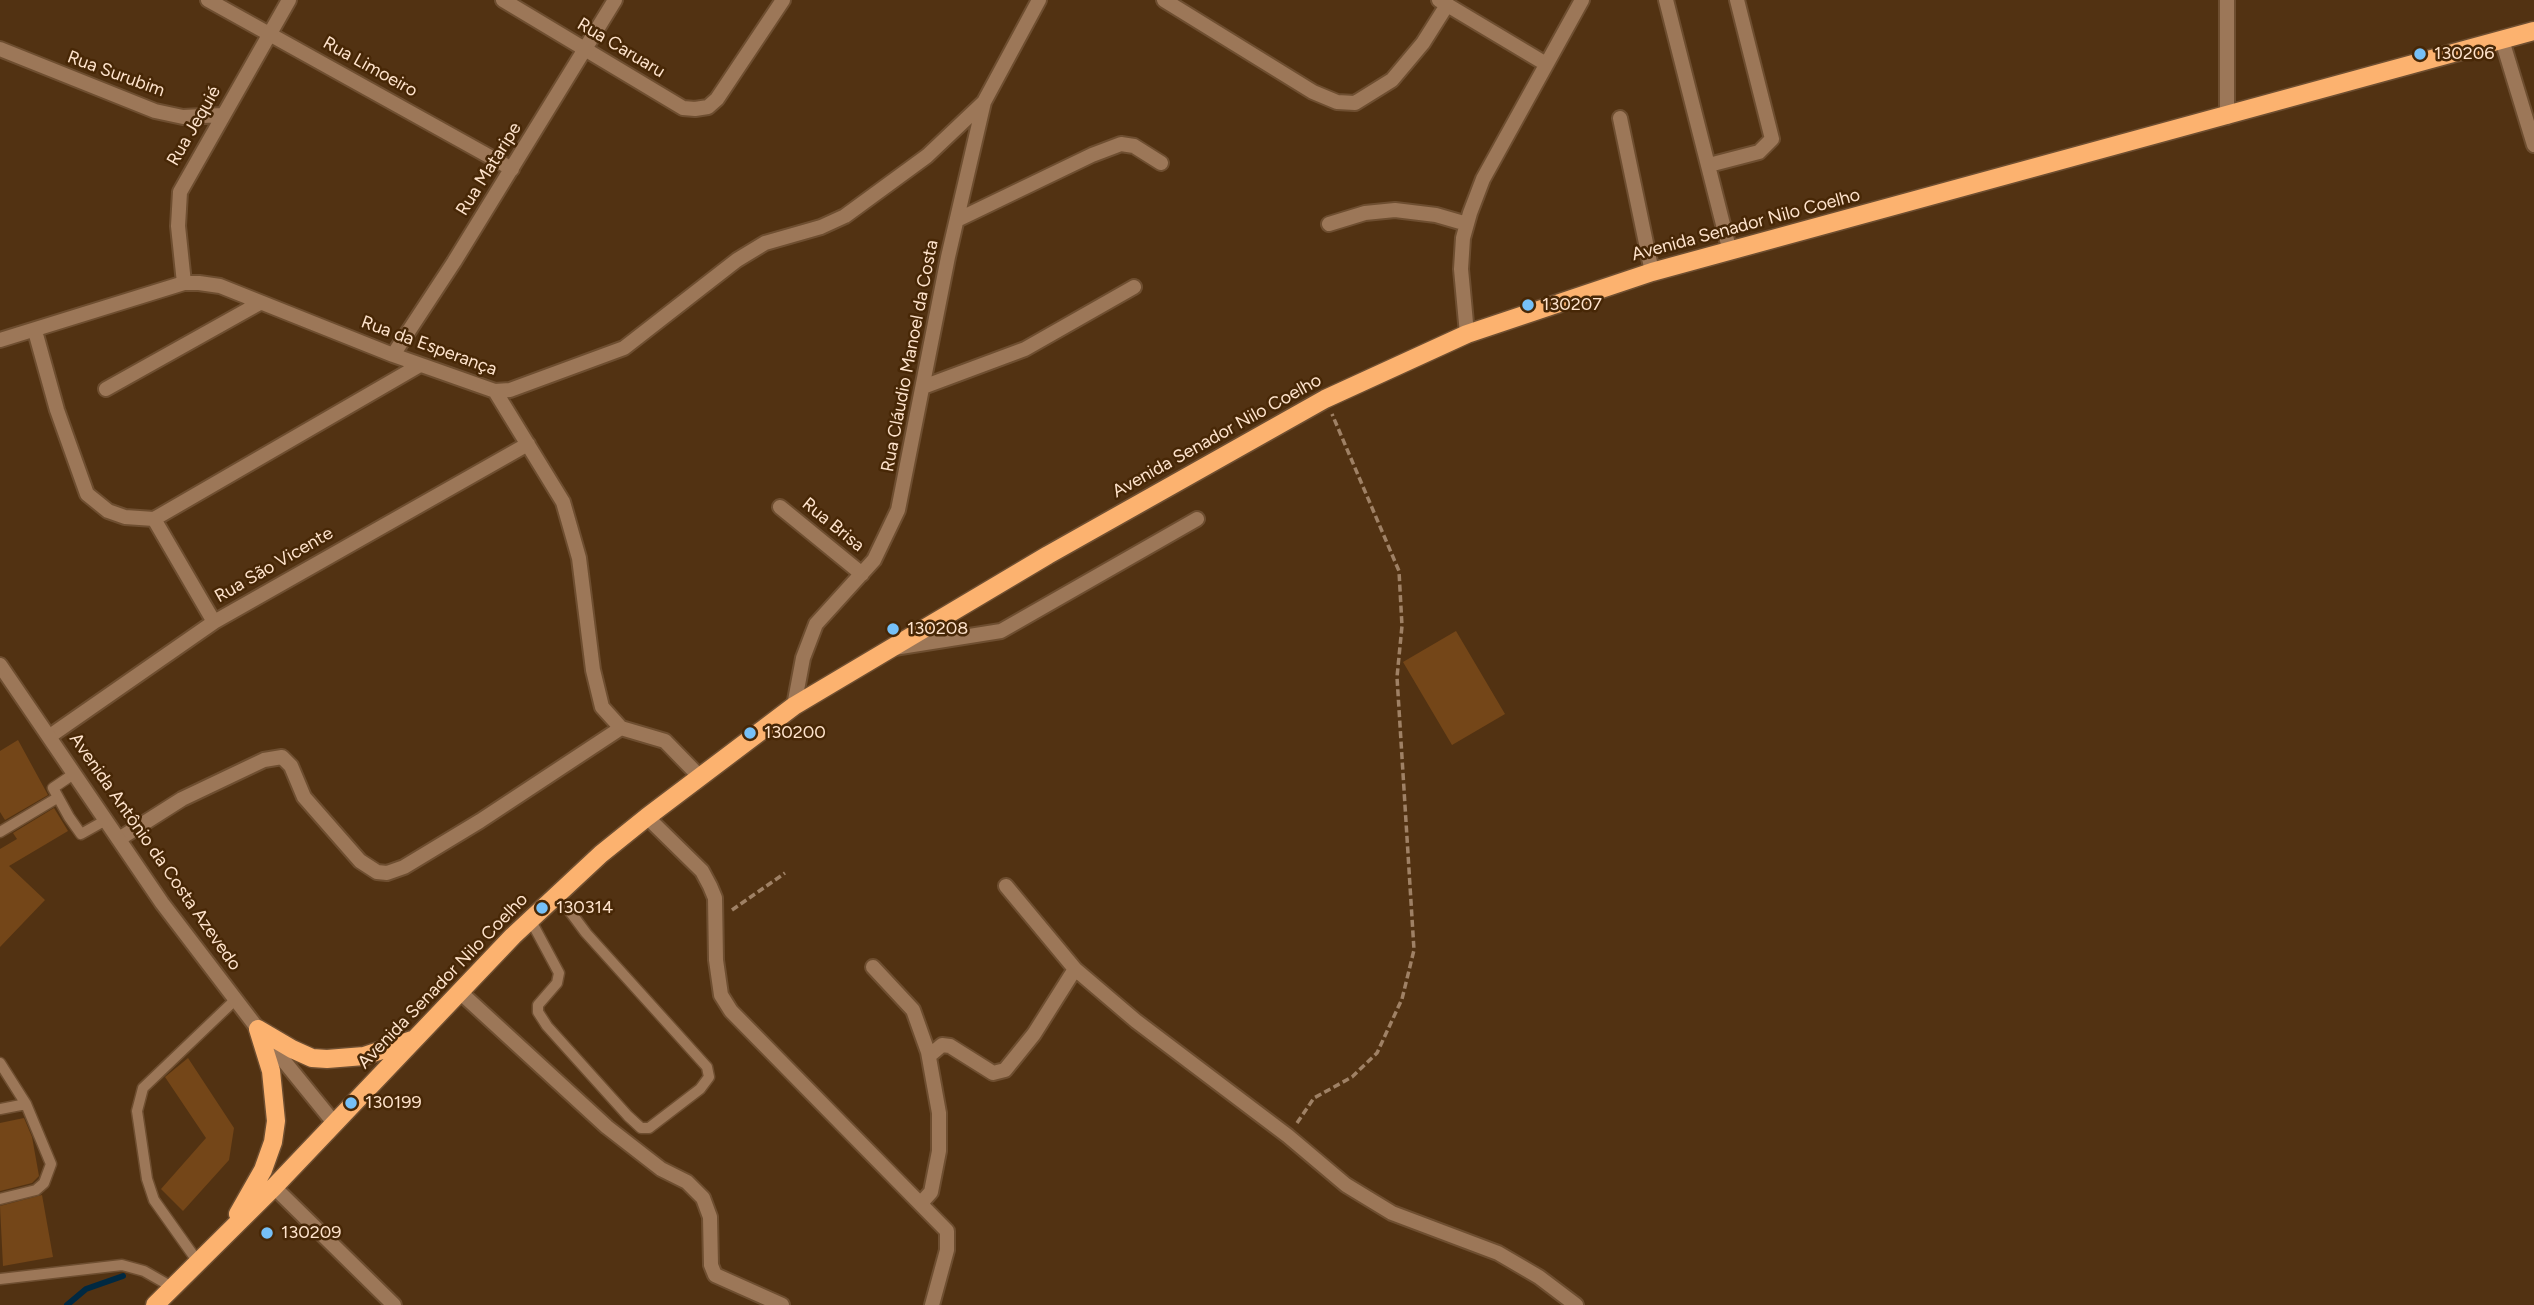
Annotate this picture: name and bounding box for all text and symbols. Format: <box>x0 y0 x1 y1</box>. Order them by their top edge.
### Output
street label: Rua Caruaru <box>573 13 669 83</box>
street label: Rua Limoeiro <box>319 32 421 102</box>
place label: 130206 <box>2434 43 2495 65</box>
street label: Rua Surubim <box>64 46 168 102</box>
marker: 130206 <box>2412 46 2428 62</box>
street label: Rua Jequié <box>163 82 225 170</box>
street label: Rua Mataripe <box>452 118 526 220</box>
street label: Avenida Senador Nilo Coelho <box>1629 184 1863 266</box>
street label: Rua Cláudio Manoel da Costa <box>877 238 943 474</box>
place label: 130207 <box>1542 294 1602 316</box>
marker: 130207 <box>1520 297 1536 313</box>
street label: Rua da Esperança <box>358 311 500 381</box>
street label: Avenida Senador Nilo Coelho <box>1109 369 1325 503</box>
street label: Rua Brisa <box>798 493 868 557</box>
street label: Rua São Vicente <box>211 522 337 608</box>
place label: 130208 <box>907 618 968 640</box>
marker: 130208 <box>885 621 901 637</box>
place label: 130200 <box>764 722 826 744</box>
marker: 130200 <box>742 725 758 741</box>
street label: Avenida Antônio da Costa Azevedo <box>64 729 246 975</box>
street label: Avenida Senador Nilo Coelho <box>353 889 533 1073</box>
place label: 130314 <box>556 897 613 919</box>
marker: 130314 <box>534 900 550 916</box>
place label: 130199 <box>365 1092 422 1114</box>
marker: 130199 <box>343 1095 359 1111</box>
place label: 130209 <box>281 1222 342 1244</box>
marker: 130209 <box>259 1225 275 1241</box>

